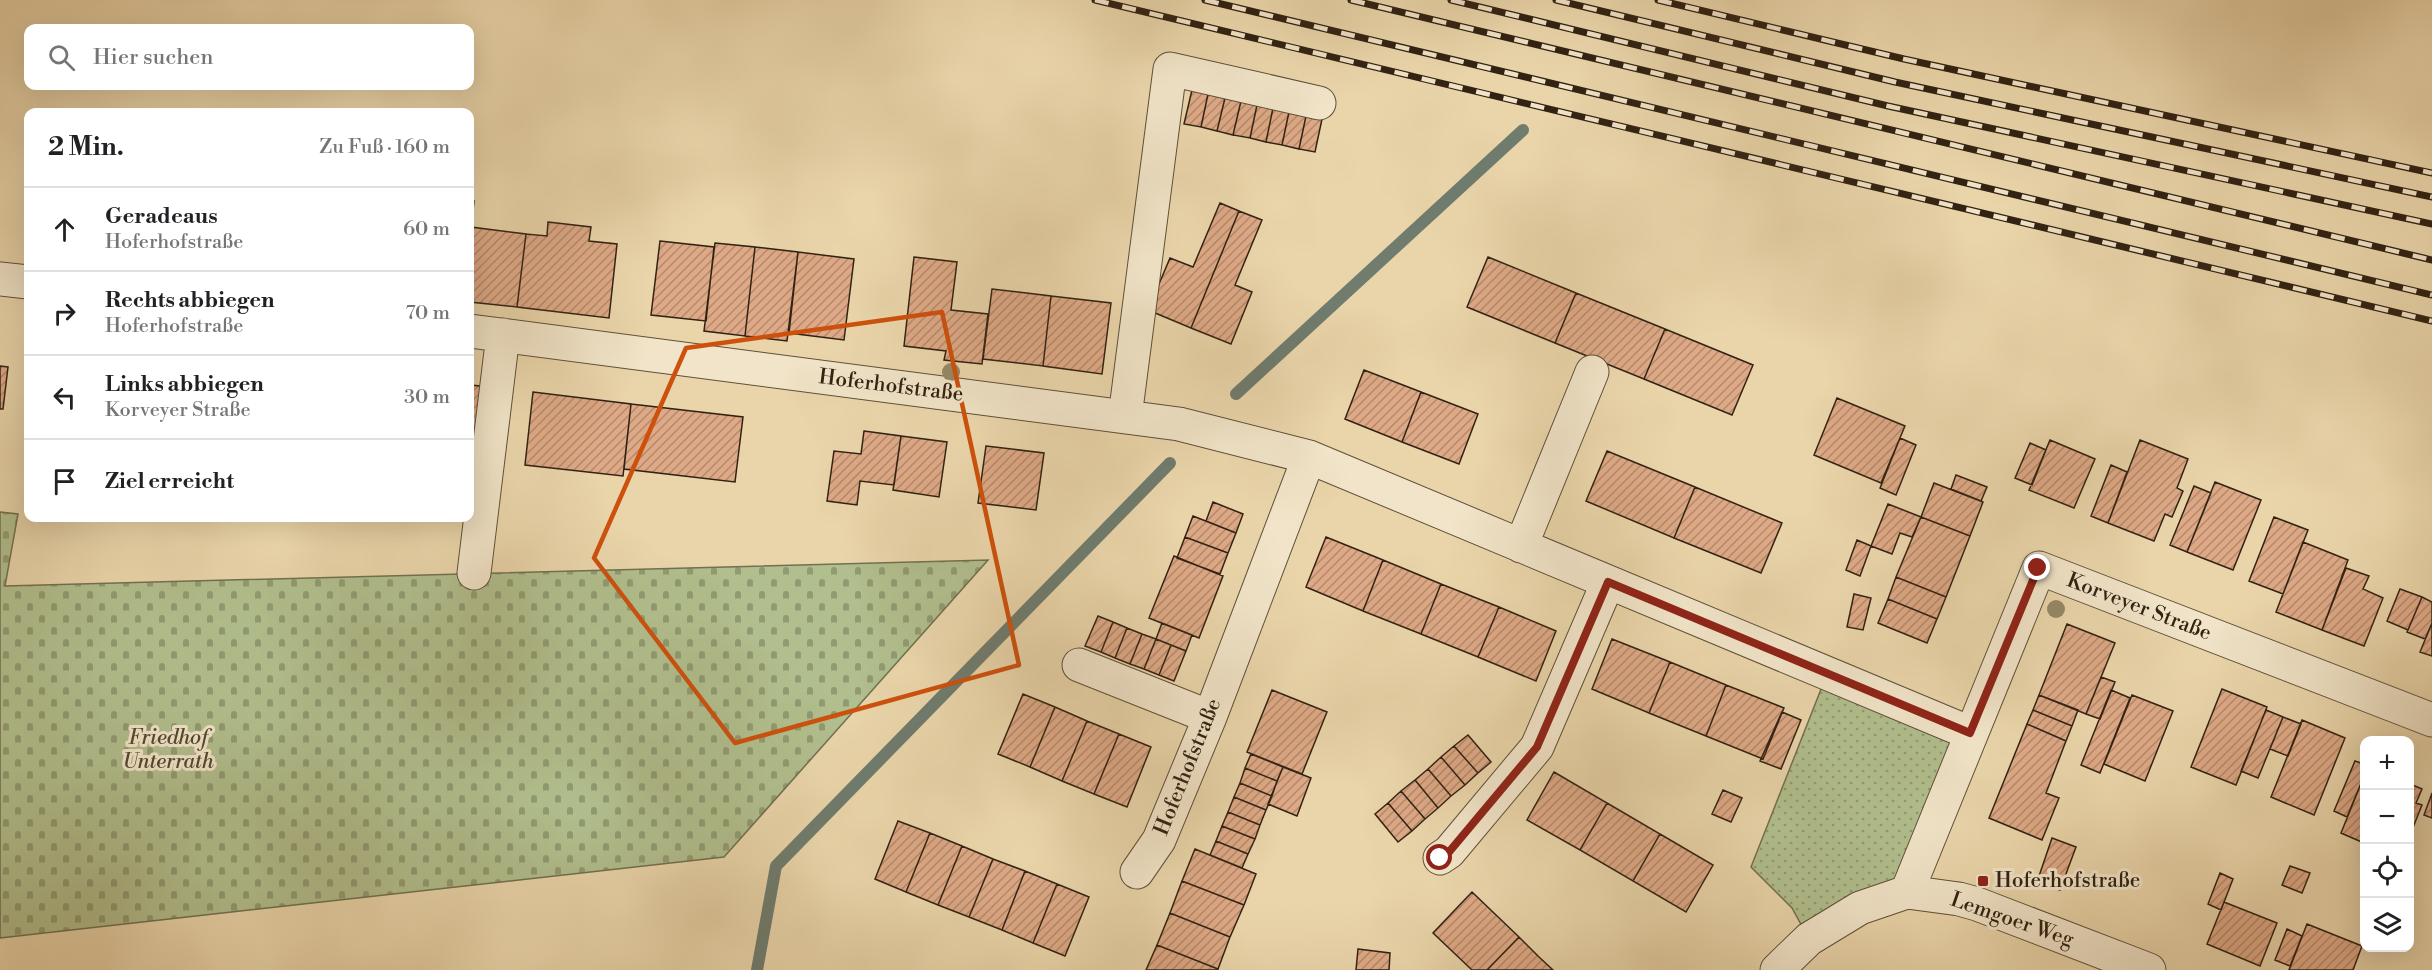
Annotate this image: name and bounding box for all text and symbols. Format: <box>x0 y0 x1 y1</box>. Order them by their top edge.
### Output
search box <box>24 24 474 90</box>
icon: search <box>45 41 78 74</box>
text: Hier suchen <box>93 44 213 71</box>
text: 2 Min. <box>48 131 124 163</box>
text: Zu Fuß · 160 m <box>319 135 450 160</box>
text: Geradeaus <box>105 203 218 230</box>
icon: ahead <box>48 213 81 246</box>
text: 60 m <box>403 217 450 242</box>
text: Hoferhofstraße <box>105 230 243 255</box>
text: Rechts abbiegen <box>105 287 275 314</box>
icon: right <box>48 297 81 330</box>
text: 70 m <box>406 301 450 326</box>
text: Hoferhofstraße <box>105 314 243 339</box>
street label: Hoferhofstraße <box>817 364 965 408</box>
text: Links abbiegen <box>105 371 264 398</box>
icon: left <box>48 381 81 414</box>
text: 30 m <box>404 385 450 410</box>
text: Korveyer Straße <box>105 398 251 423</box>
icon: arrive <box>48 465 81 498</box>
text: Ziel erreicht <box>105 468 234 495</box>
route end <box>2024 554 2050 580</box>
street label: Korveyer Straße <box>2063 567 2215 647</box>
street label: Hoferhofstraße <box>1149 695 1227 839</box>
park label: Friedhof Unterrath <box>122 725 214 775</box>
map controls <box>2360 736 2414 952</box>
button: + <box>2360 736 2414 790</box>
button: − <box>2360 790 2414 844</box>
route start <box>1426 844 1452 870</box>
button: locate <box>2360 844 2414 898</box>
place label: Hoferhofstraße <box>1995 868 2140 894</box>
marker: Hoferhofstraße <box>1976 874 1990 888</box>
street label: Lemgoer Weg <box>1947 887 2077 953</box>
button: layers <box>2360 898 2414 952</box>

